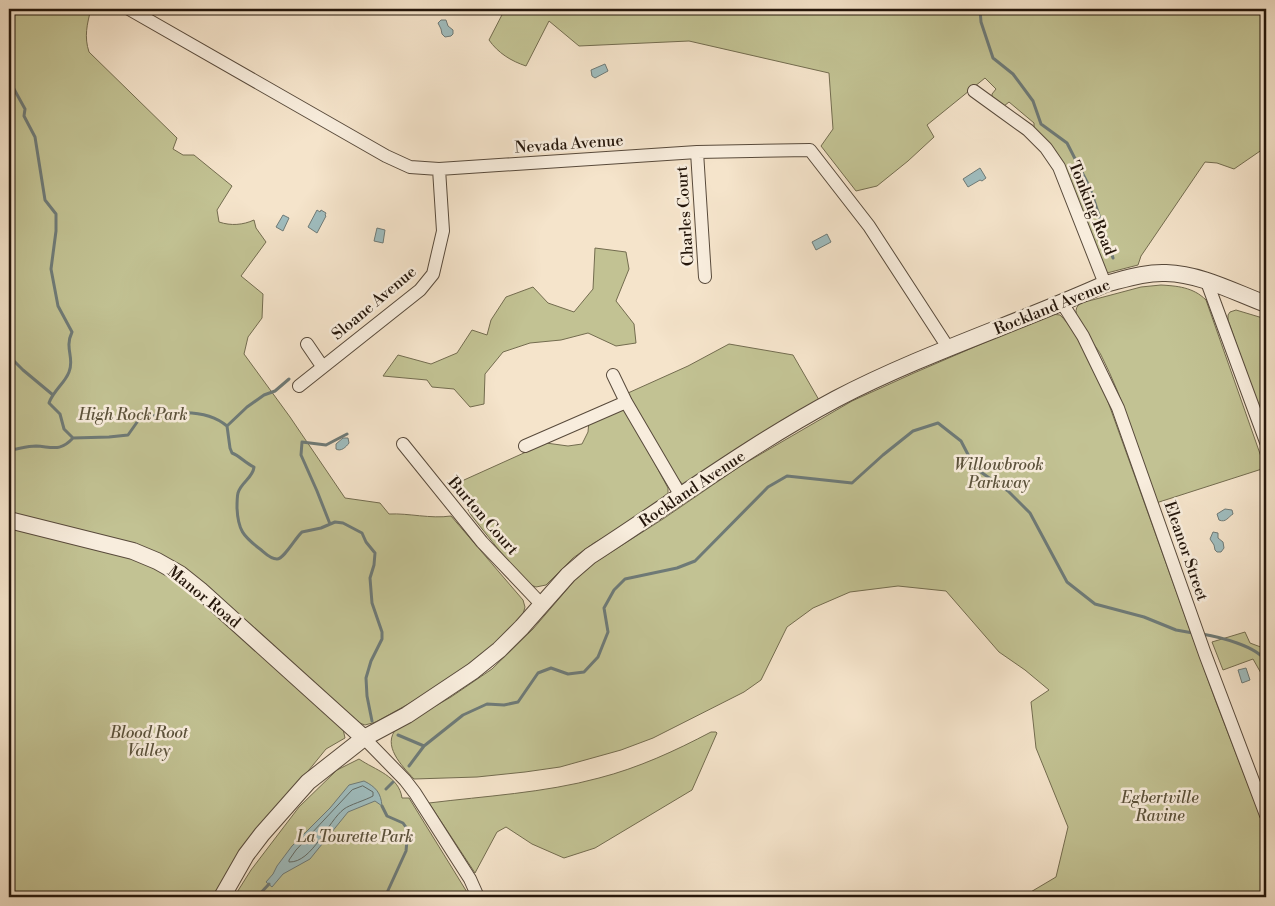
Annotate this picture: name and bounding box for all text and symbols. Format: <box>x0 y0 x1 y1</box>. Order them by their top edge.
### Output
street label: Nevada Avenue <box>514 130 624 158</box>
street label: Tonking Road <box>1064 158 1120 258</box>
street label: Charles Court <box>671 165 698 267</box>
street label: Sloane Avenue <box>327 262 421 344</box>
street label: Rockland Avenue <box>991 275 1113 339</box>
park label: High Rock Park <box>77 405 188 425</box>
street label: Rockland Avenue <box>635 446 749 532</box>
park label: Willowbrook Parkway <box>954 455 1044 493</box>
street label: Burton Court <box>443 472 523 559</box>
street label: Eleanor Street <box>1160 498 1213 604</box>
street label: Manor Road <box>163 562 245 632</box>
park label: Blood Root Valley <box>109 723 189 761</box>
park label: Egbertville Ravine <box>1120 788 1199 826</box>
park label: La Tourette Park <box>296 827 413 847</box>

